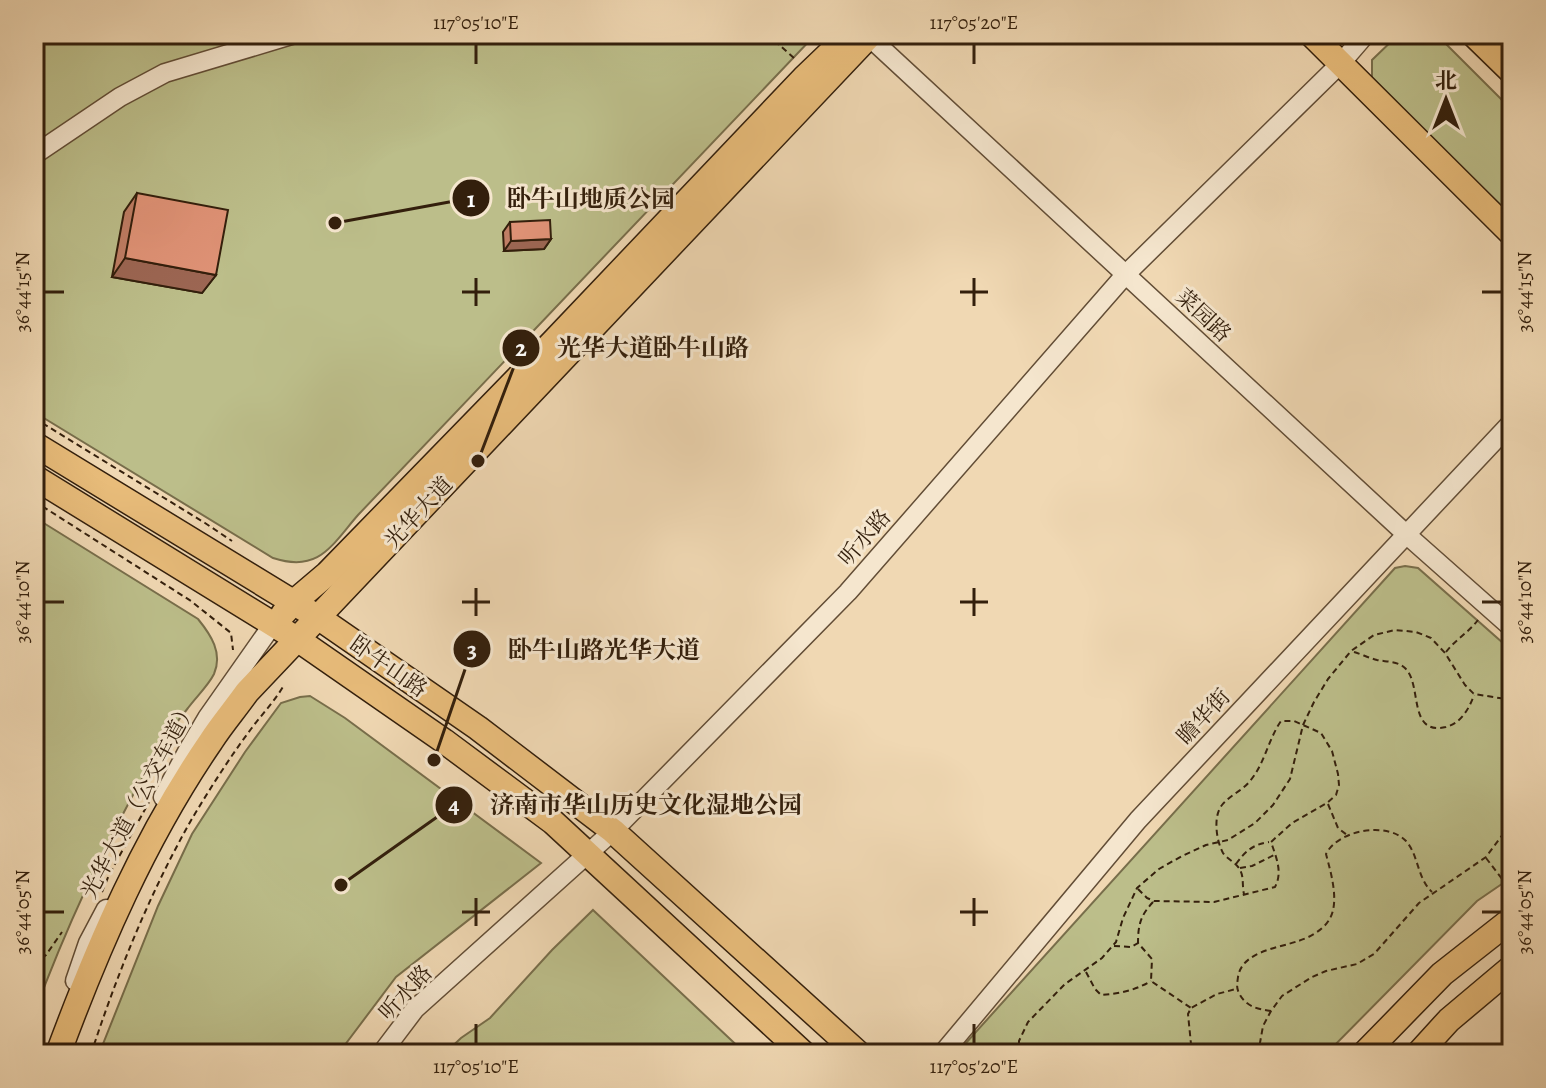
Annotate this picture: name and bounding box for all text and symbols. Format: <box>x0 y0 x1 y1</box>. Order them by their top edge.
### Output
text: 117°05'10"E <box>433 9 519 36</box>
text: 117°05'20"E <box>930 9 1018 36</box>
north arrow <box>1406 60 1486 140</box>
text: 北 <box>1435 66 1457 96</box>
callout: 卧牛山地质公园 <box>451 174 691 222</box>
text: 1 <box>467 183 476 215</box>
text: 卧牛山地质公园 <box>507 183 675 215</box>
text: 36°44'15"N <box>9 251 36 333</box>
text: 36°44'15"N <box>1511 251 1538 333</box>
street label: 菜园路 <box>1169 282 1238 349</box>
callout: 光华大道卧牛山路 <box>501 324 765 372</box>
text: 2 <box>515 332 527 364</box>
text: 光华大道卧牛山路 <box>557 332 749 364</box>
street label: 光华大道 <box>378 470 460 555</box>
street label: 听水路 <box>832 503 898 572</box>
text: 36°44'10"N <box>9 560 36 644</box>
text: 36°44'10"N <box>1511 560 1538 644</box>
callout: 卧牛山路光华大道 <box>452 625 716 673</box>
street label: 卧牛山路 <box>344 629 433 704</box>
text: 3 <box>467 634 477 666</box>
text: 卧牛山路光华大道 <box>508 634 700 666</box>
street label: 瞻华街 <box>1170 682 1237 751</box>
street label: 光华大道（公交车道） <box>74 695 204 904</box>
callout: 济南市华山历史文化湿地公园 <box>434 781 818 829</box>
text: 4 <box>448 789 460 821</box>
text: 济南市华山历史文化湿地公园 <box>490 789 802 821</box>
text: 36°44'05"N <box>9 870 36 954</box>
text: 36°44'05"N <box>1511 870 1538 954</box>
street label: 听水路 <box>372 958 439 1027</box>
text: 117°05'10"E <box>433 1053 519 1080</box>
text: 117°05'20"E <box>930 1053 1018 1080</box>

